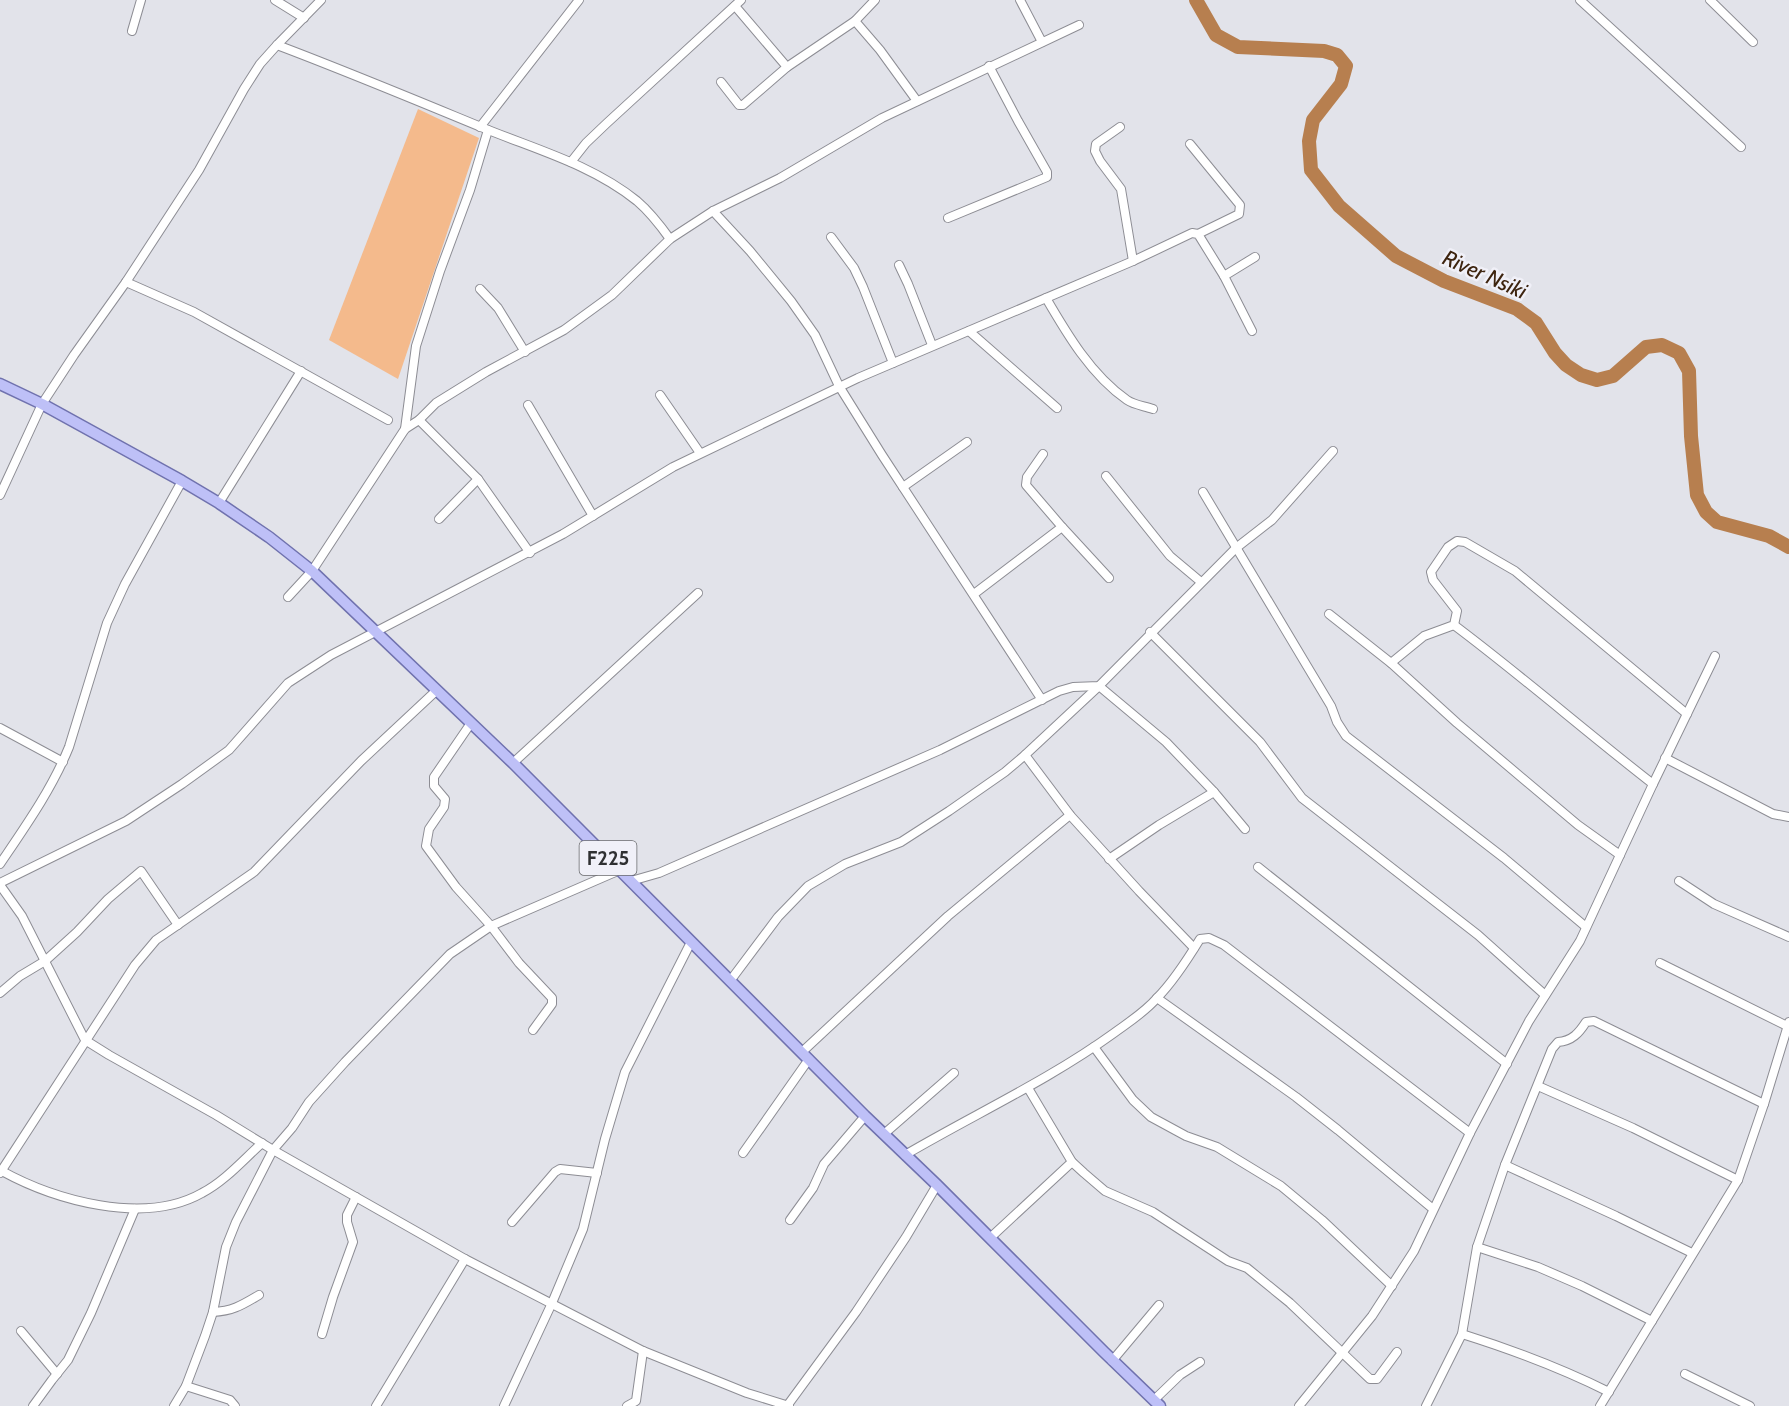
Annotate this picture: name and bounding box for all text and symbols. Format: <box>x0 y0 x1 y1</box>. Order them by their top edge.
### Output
water label: River Nsiki <box>1438 244 1531 305</box>
road number: F225 <box>580 841 636 875</box>

